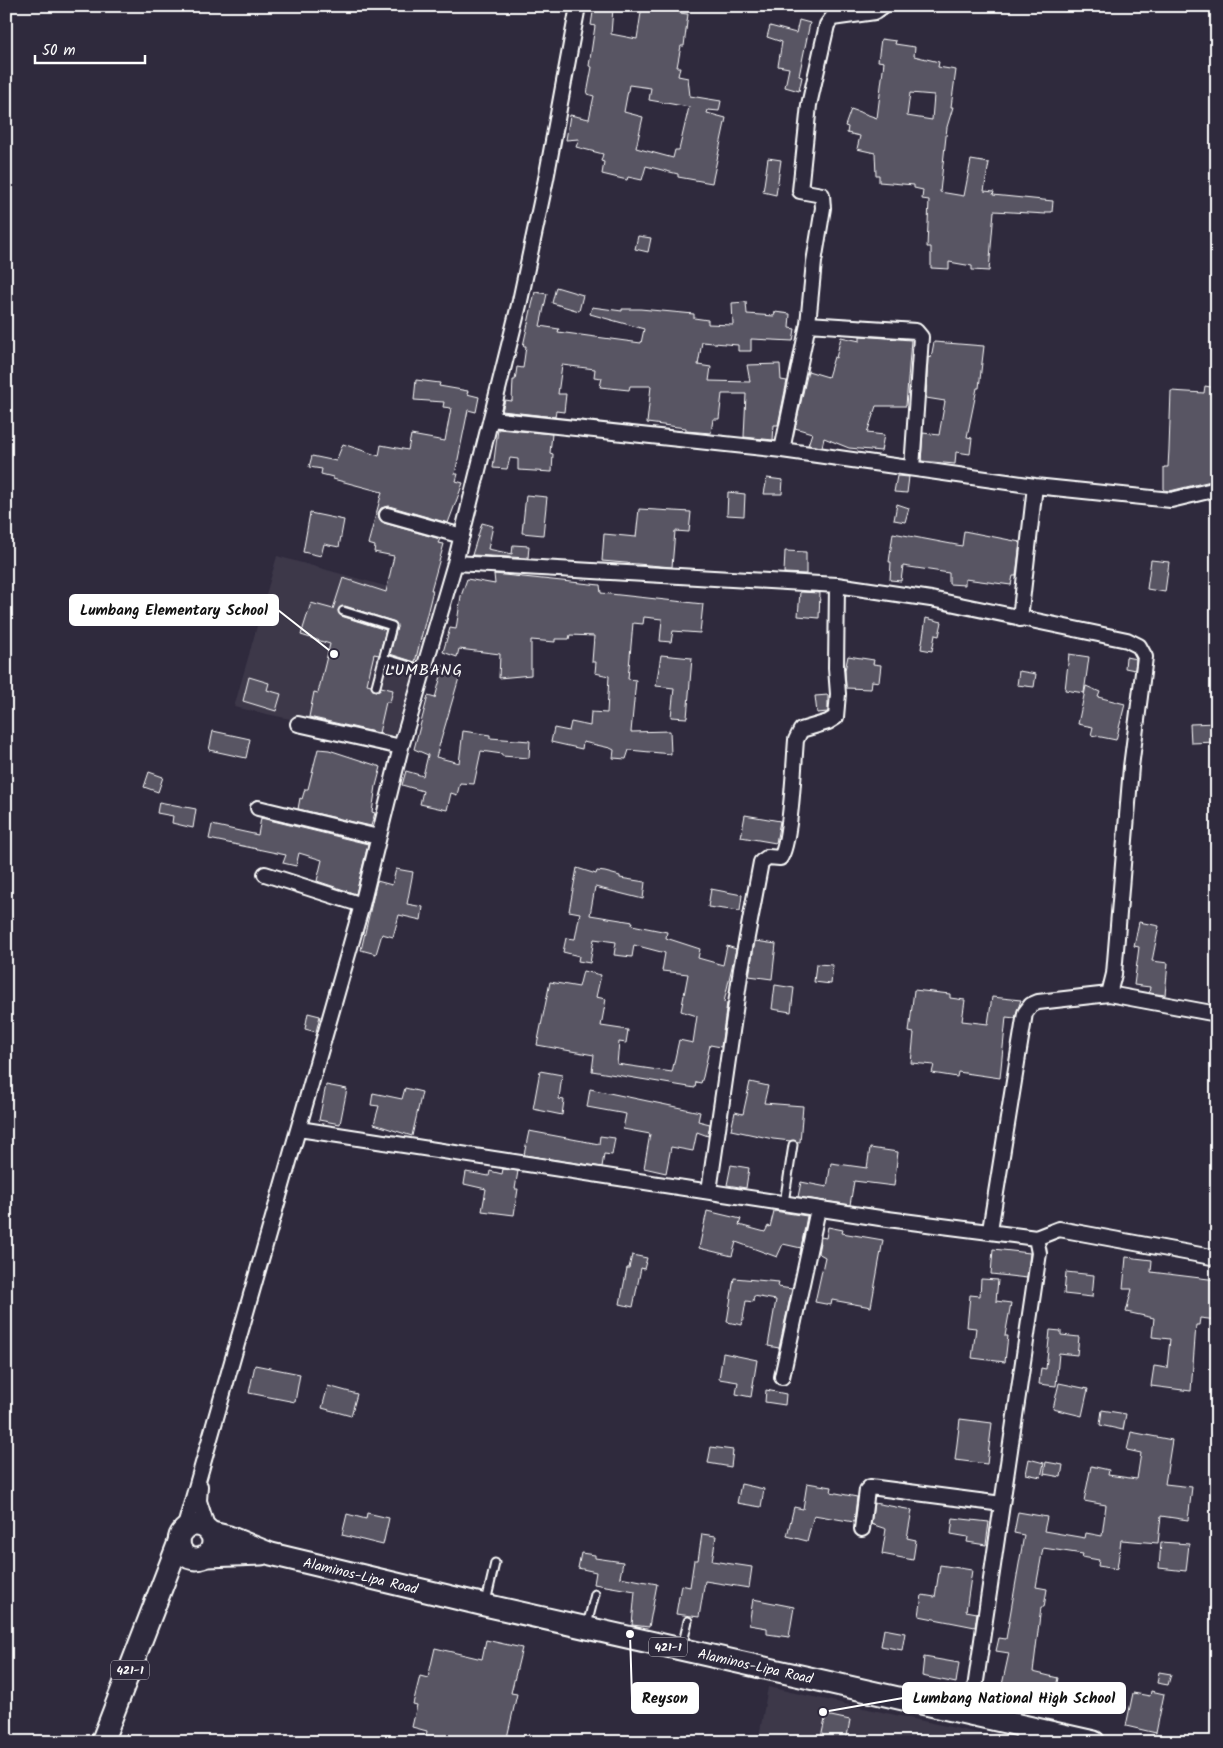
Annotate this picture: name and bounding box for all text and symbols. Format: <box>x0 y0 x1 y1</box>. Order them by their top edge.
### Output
scale bar <box>35 32 145 64</box>
text: 50 m <box>42 39 76 63</box>
callout: Lumbang Elementary School <box>70 595 278 625</box>
text: Lumbang Elementary School <box>80 599 268 623</box>
district label: LUMBANG <box>385 658 463 683</box>
street label: Alaminos-Lipa Road <box>301 1552 421 1601</box>
road number: 421-1 <box>649 1638 687 1656</box>
street label: Alaminos-Lipa Road <box>696 1643 816 1691</box>
road number: 421-1 <box>111 1660 149 1680</box>
callout: Reyson <box>632 1683 698 1713</box>
callout: Lumbang National High School <box>903 1683 1125 1713</box>
text: Reyson <box>642 1687 688 1711</box>
text: Lumbang National High School <box>913 1687 1115 1711</box>

